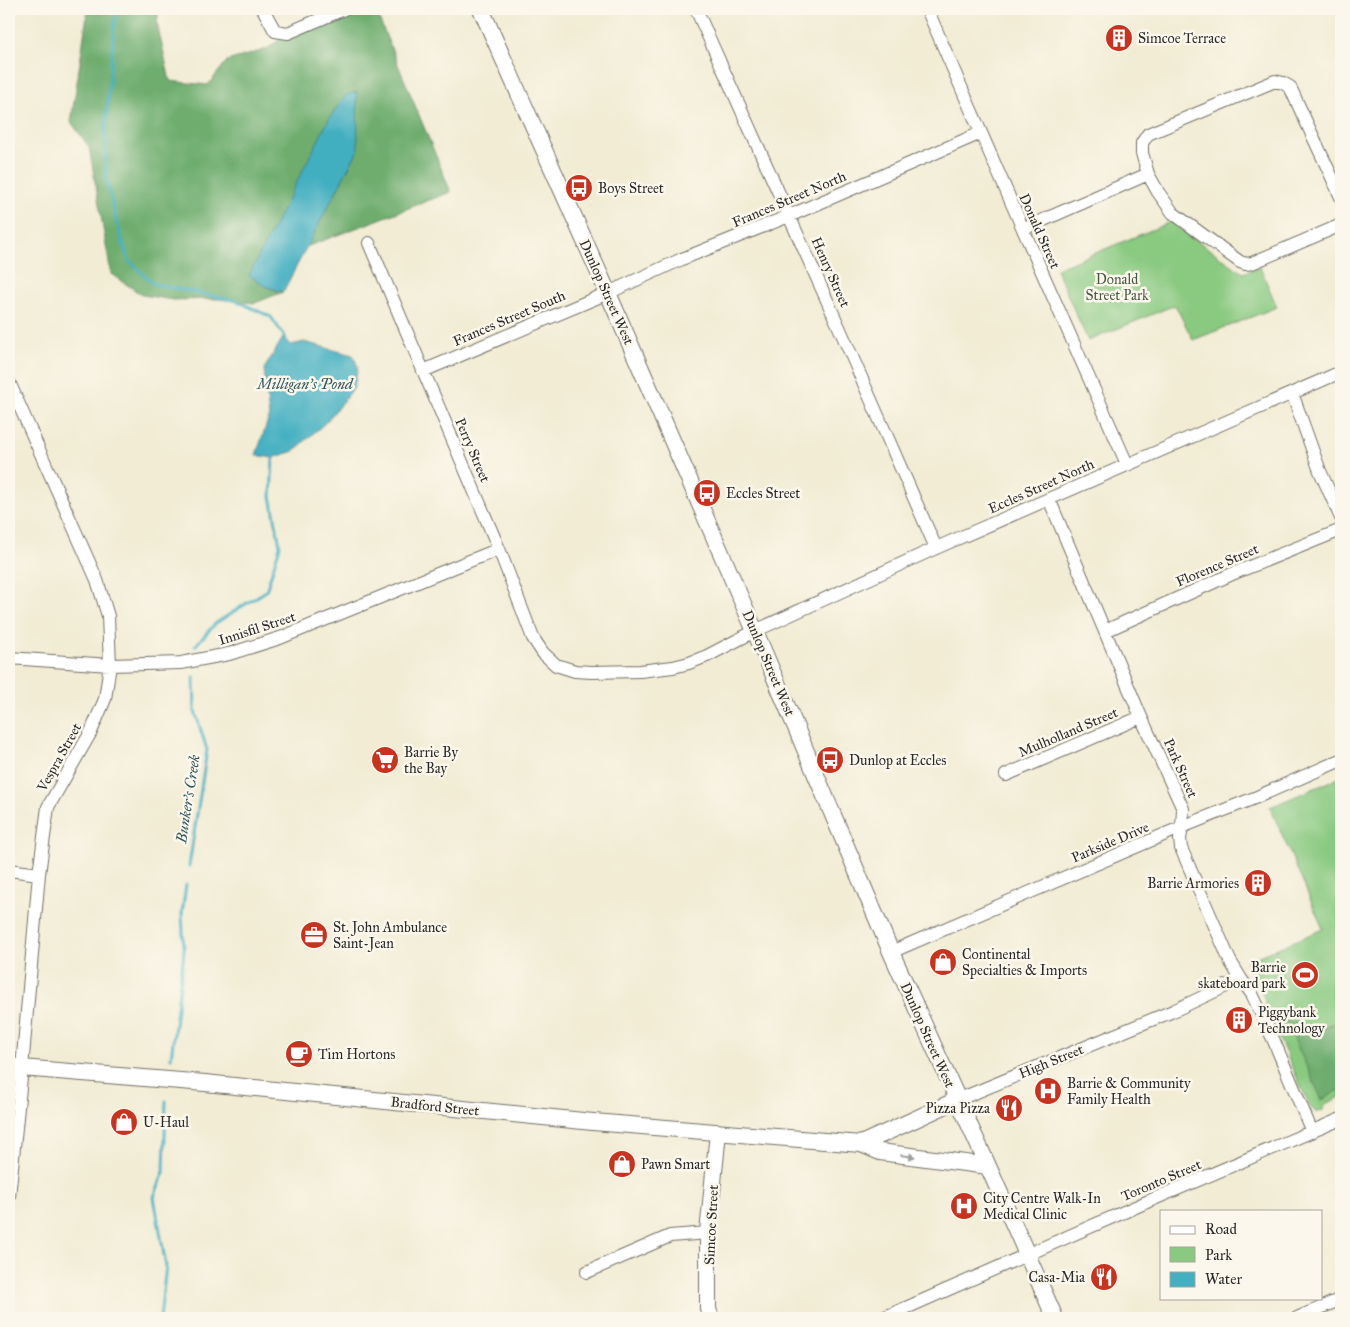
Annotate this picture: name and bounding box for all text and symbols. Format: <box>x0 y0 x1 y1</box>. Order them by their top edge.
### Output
building icon: Simcoe Terrace <box>1104 23 1134 53</box>
place label: Simcoe Terrace <box>1138 30 1226 47</box>
street label: Frances Street North <box>730 168 849 231</box>
bus stop icon: Boys Street <box>564 173 594 203</box>
place label: Boys Street <box>598 180 664 197</box>
street label: Donald Street <box>1015 191 1064 271</box>
street label: Henry Street <box>808 234 854 310</box>
street label: Dunlop Street West <box>576 237 637 347</box>
park label: Donald Street Park <box>1085 271 1149 304</box>
street label: Frances Street South <box>450 287 568 350</box>
water label: Milligan's Pond <box>255 375 354 393</box>
street label: Perry Street <box>451 415 494 485</box>
street label: Eccles Street North <box>986 455 1097 517</box>
bus stop icon: Eccles Street <box>692 478 722 508</box>
place label: Eccles Street <box>726 485 800 502</box>
street label: Florence Street <box>1173 540 1261 590</box>
street label: Innisfil Street <box>217 608 298 649</box>
street label: Dunlop Street West <box>739 608 799 719</box>
street label: Mulholland Street <box>1016 704 1120 761</box>
street label: Vespra Street <box>33 720 85 795</box>
street label: Park Street <box>1160 736 1201 801</box>
place label: Barrie By the Bay <box>404 744 458 777</box>
supermarket icon: Barrie By the Bay <box>370 745 400 775</box>
bus stop icon: Dunlop at Eccles <box>815 745 845 775</box>
place label: Dunlop at Eccles <box>849 752 946 769</box>
water label: Bunker's Creek <box>172 753 204 845</box>
street label: Parkside Drive <box>1069 818 1152 866</box>
building icon: Barrie Armories <box>1243 868 1273 898</box>
place label: Barrie Armories <box>1147 875 1239 892</box>
place label: St. John Ambulance Saint-Jean <box>333 919 447 953</box>
office icon: St. John Ambulance Saint-Jean <box>299 920 329 950</box>
place label: Continental Specialties & Imports <box>962 946 1087 979</box>
shop icon: Continental Specialties & Imports <box>928 947 958 977</box>
place label: Barrie skateboard park <box>1198 959 1286 992</box>
sports icon: Barrie skateboard park <box>1290 960 1320 990</box>
street label: Dunlop Street West <box>897 980 958 1090</box>
place label: Piggybank Technology <box>1258 1004 1325 1037</box>
building icon: Piggybank Technology <box>1224 1005 1254 1035</box>
cafe icon: Tim Hortons <box>284 1039 314 1069</box>
street label: High Street <box>1016 1041 1086 1082</box>
place label: Tim Hortons <box>318 1046 395 1063</box>
place label: Barrie & Community Family Health <box>1067 1075 1191 1108</box>
hospital icon: Barrie & Community Family Health <box>1033 1076 1063 1106</box>
street label: Bradford Street <box>390 1093 480 1120</box>
restaurant icon: Pizza Pizza <box>994 1093 1024 1123</box>
place label: Pizza Pizza <box>926 1100 990 1117</box>
shop icon: U-Haul <box>109 1107 139 1137</box>
place label: U-Haul <box>143 1114 189 1131</box>
shop icon: Pawn Smart <box>607 1149 637 1179</box>
one-way arrow <box>900 1152 916 1160</box>
place label: Pawn Smart <box>641 1156 710 1173</box>
street label: Toronto Street <box>1119 1156 1204 1205</box>
street label: Simcoe Street <box>701 1184 722 1266</box>
place label: City Centre Walk-In Medical Clinic <box>983 1190 1101 1223</box>
hospital icon: City Centre Walk-In Medical Clinic <box>949 1191 979 1221</box>
legend <box>1160 1210 1322 1300</box>
text: Road <box>1205 1220 1237 1238</box>
text: Park <box>1205 1246 1232 1264</box>
restaurant icon: Casa-Mia <box>1089 1262 1119 1292</box>
place label: Casa-Mia <box>1029 1269 1085 1286</box>
text: Water <box>1205 1270 1242 1288</box>

